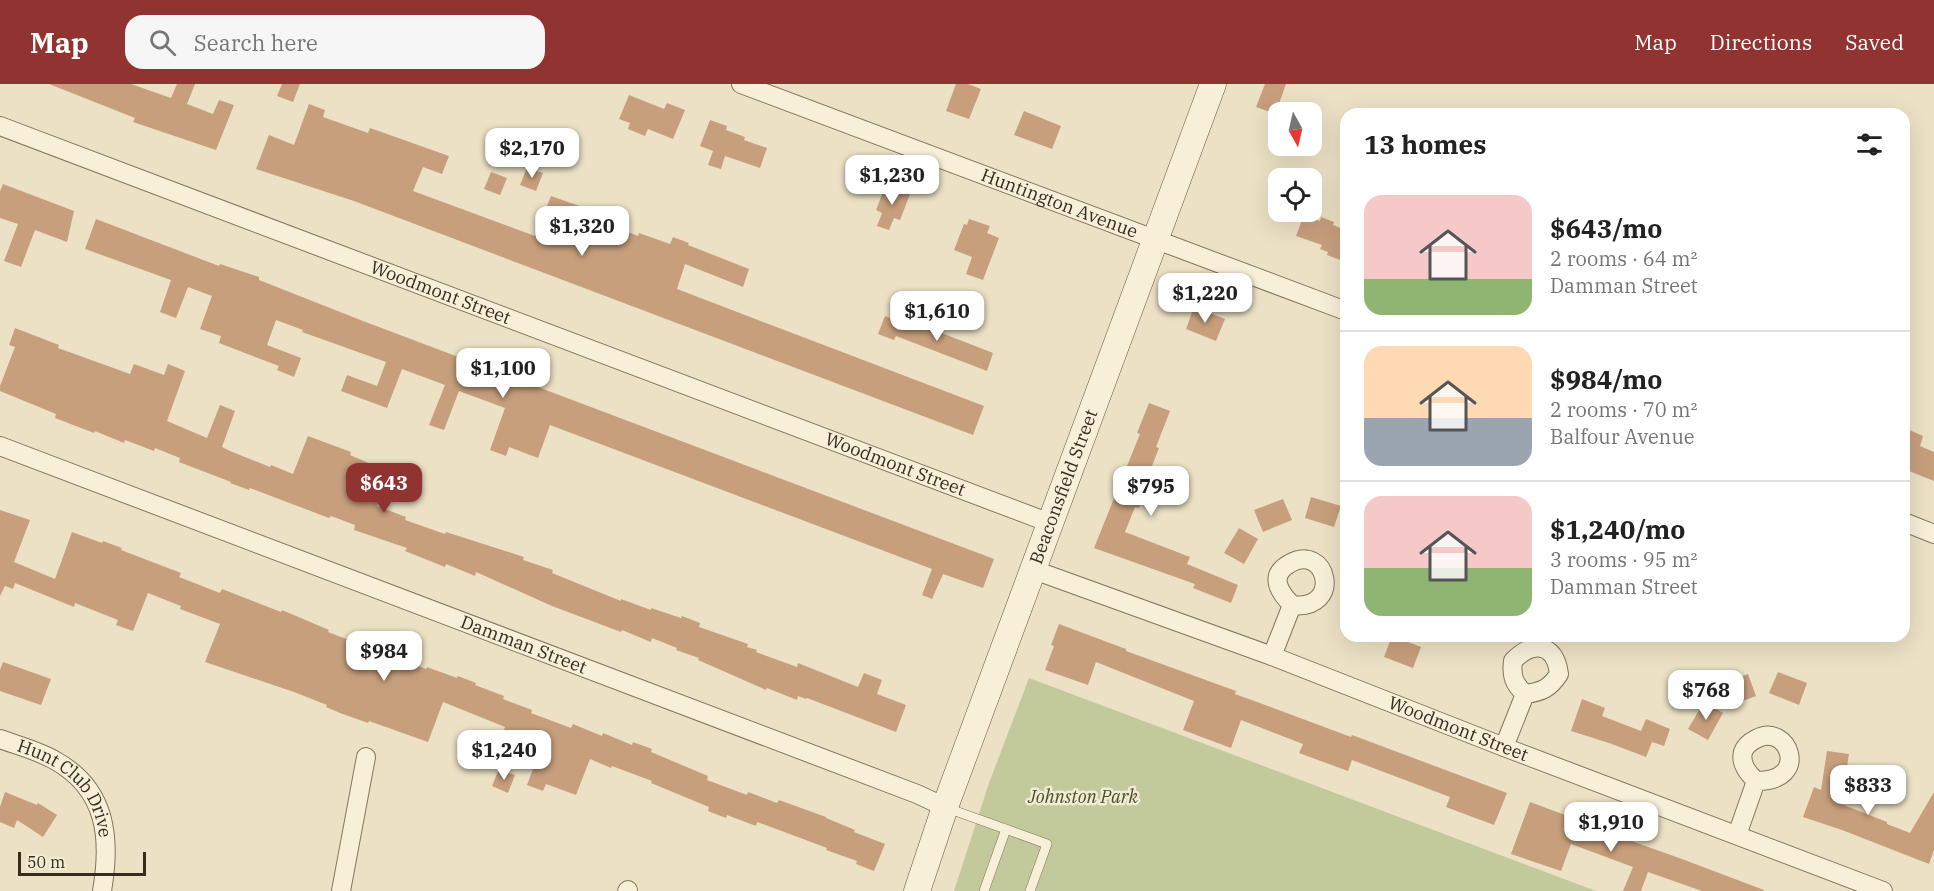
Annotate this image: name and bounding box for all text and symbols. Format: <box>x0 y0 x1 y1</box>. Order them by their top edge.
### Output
search box <box>125 15 545 69</box>
text: Map <box>30 24 89 61</box>
icon: search <box>146 26 179 59</box>
text: Search here <box>194 28 318 57</box>
text: Map <box>1634 28 1677 56</box>
text: Directions <box>1710 28 1812 56</box>
text: Saved <box>1845 28 1904 56</box>
north arrow <box>1268 102 1322 156</box>
map controls <box>1268 102 1322 222</box>
text: 13 homes <box>1364 127 1486 161</box>
pin: $2,170 <box>483 128 581 179</box>
icon: filters <box>1853 128 1886 161</box>
text: $2,170 <box>499 134 565 161</box>
pin: $1,230 <box>843 155 941 206</box>
text: $1,230 <box>859 161 925 188</box>
street label: Huntington Avenue <box>978 163 1141 243</box>
button: locate <box>1268 168 1322 222</box>
pin: $1,320 <box>533 206 631 257</box>
text: $643/mo <box>1550 211 1662 245</box>
text: $1,320 <box>549 212 615 239</box>
icon: home <box>1412 219 1484 291</box>
text: 2 rooms · 64 m² <box>1550 245 1697 272</box>
street label: Woodmont Street <box>367 255 514 329</box>
text: Damman Street <box>1550 272 1698 299</box>
pin: $1,220 <box>1156 273 1254 324</box>
text: $1,220 <box>1172 279 1238 306</box>
pin: $1,610 <box>888 291 986 342</box>
text: $1,610 <box>904 297 970 324</box>
pin: $1,100 <box>454 348 552 399</box>
text: $1,100 <box>470 354 536 381</box>
text: $984/mo <box>1550 362 1662 396</box>
icon: home <box>1412 370 1484 442</box>
text: 2 rooms · 70 m² <box>1550 396 1697 423</box>
street label: Beaconsfield Street <box>1024 406 1102 567</box>
text: Balfour Avenue <box>1550 423 1695 450</box>
street label: Woodmont Street <box>822 427 969 501</box>
pin: $643 <box>348 463 420 514</box>
pin: $795 <box>1115 466 1187 517</box>
text: $643 <box>360 469 408 496</box>
text: $795 <box>1127 472 1175 499</box>
text: $1,240/mo <box>1550 512 1685 546</box>
icon: home <box>1412 520 1484 592</box>
text: 3 rooms · 95 m² <box>1550 546 1697 573</box>
text: Damman Street <box>1550 573 1698 600</box>
street label: Damman Street <box>457 610 590 679</box>
pin: $984 <box>348 631 420 682</box>
text: $984 <box>360 637 408 664</box>
pin: $768 <box>1670 670 1742 721</box>
text: $768 <box>1682 676 1730 703</box>
street label: Woodmont Street <box>1385 691 1531 766</box>
pin: $1,240 <box>455 730 553 781</box>
street label: Hunt Club Drive <box>14 734 117 839</box>
text: $1,240 <box>471 736 537 763</box>
pin: $833 <box>1832 765 1904 816</box>
text: $833 <box>1844 771 1892 798</box>
park label: Johnston Park <box>1027 785 1139 808</box>
pin: $1,910 <box>1562 802 1660 853</box>
text: $1,910 <box>1578 808 1644 835</box>
scale bar <box>18 849 146 876</box>
text: 50 m <box>27 852 65 872</box>

